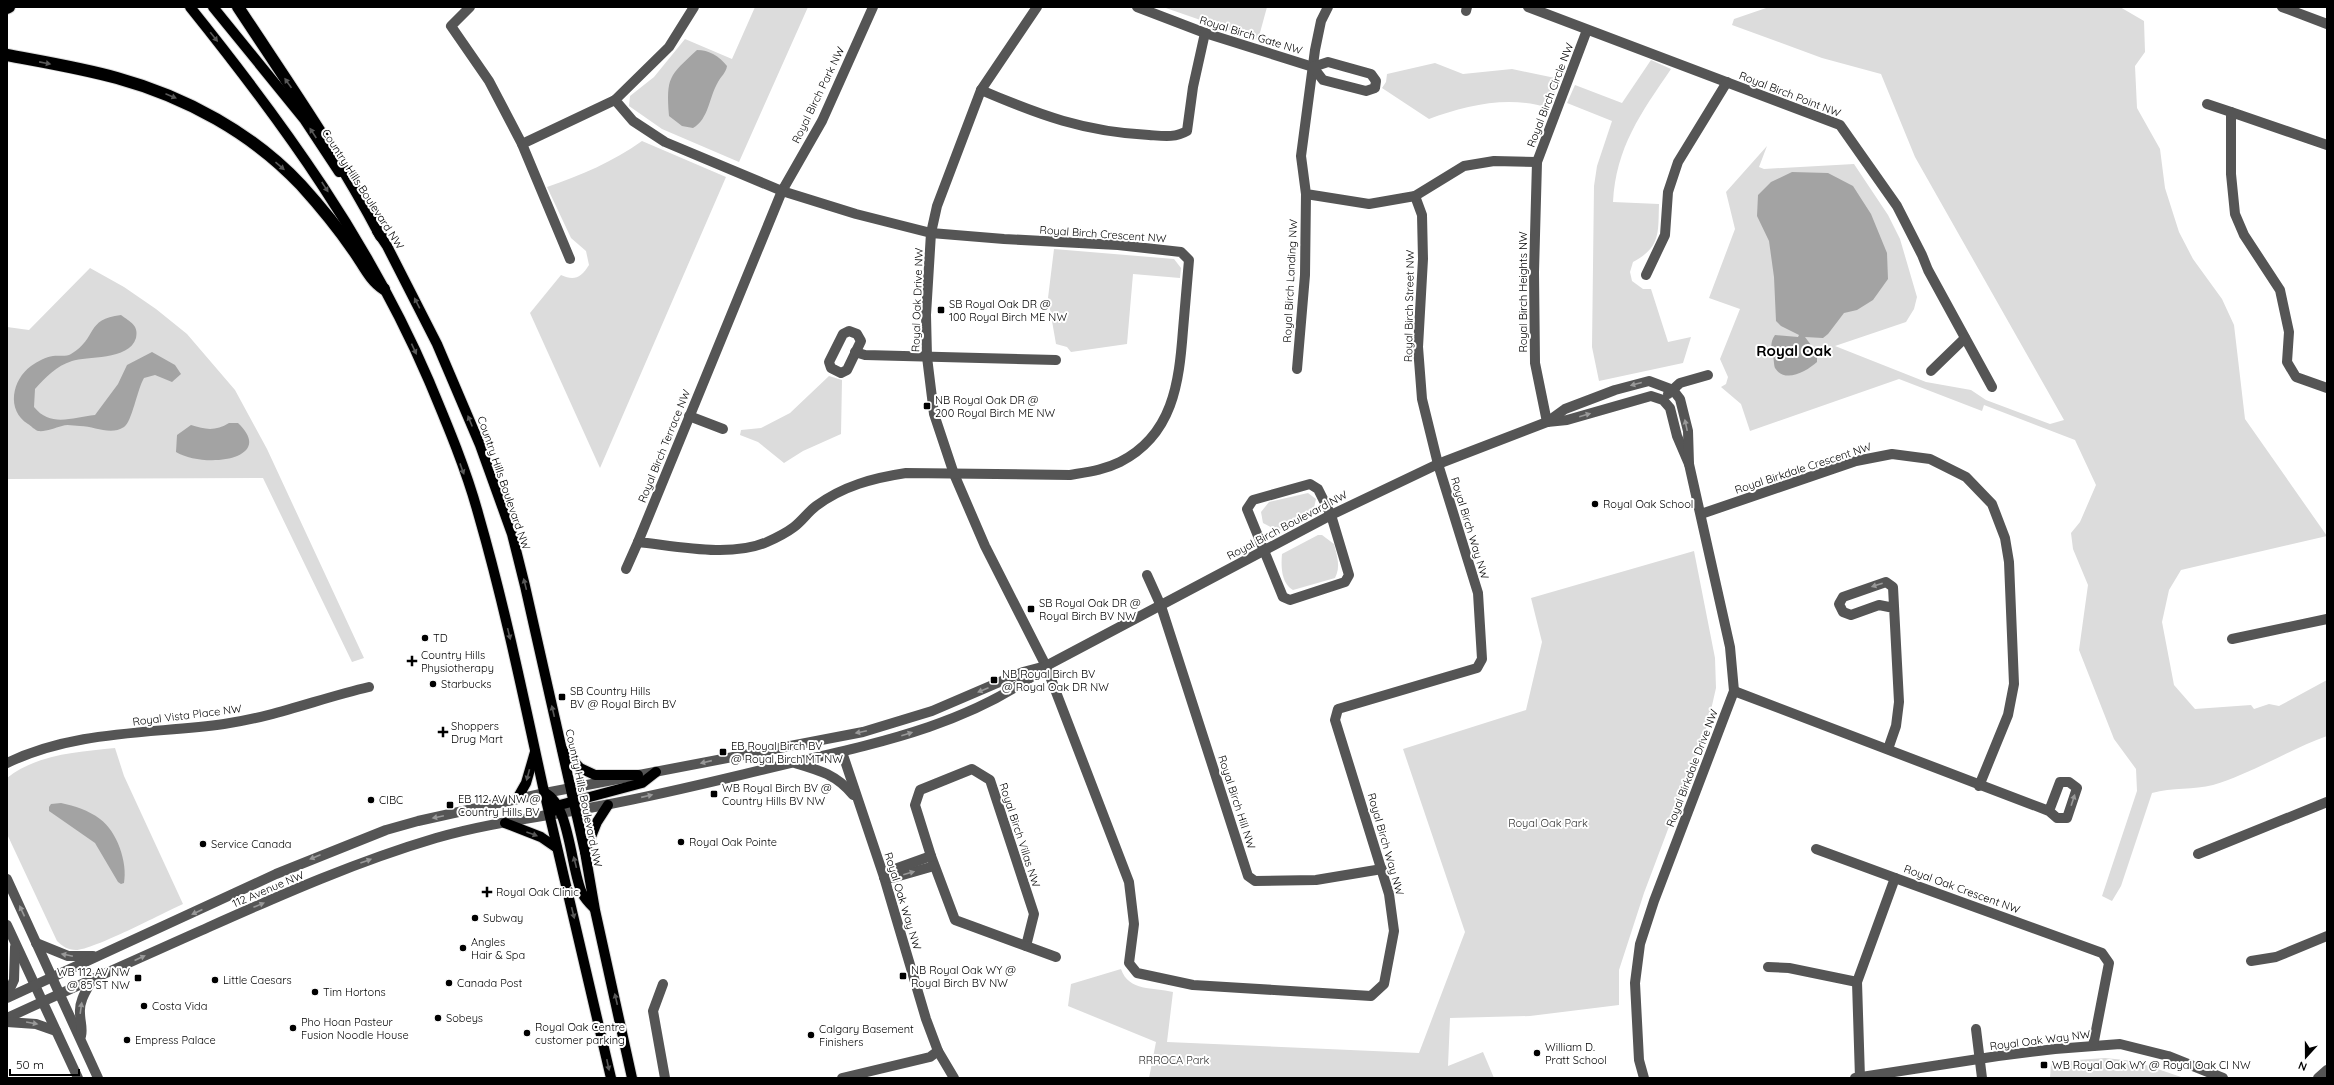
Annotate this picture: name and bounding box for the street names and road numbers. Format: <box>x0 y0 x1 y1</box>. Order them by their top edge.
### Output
street label: Royal Birch Gate NW <box>1198 13 1304 57</box>
street label: Royal Birch Circle NW <box>1524 41 1576 149</box>
street label: Royal Birch Park NW <box>789 44 848 146</box>
street label: Royal Birch Point NW <box>1737 68 1843 120</box>
street label: Country Hills Boulevard NW <box>319 126 407 252</box>
street label: Royal Birch Landing NW <box>1280 219 1300 343</box>
street label: Royal Birch Crescent NW <box>1039 223 1167 245</box>
street label: Royal Birch Heights NW <box>1516 231 1530 353</box>
street label: Royal Oak Drive NW <box>908 247 926 352</box>
street label: Royal Birch Street NW <box>1401 249 1417 362</box>
street label: Royal Birch Terrace NW <box>635 387 693 505</box>
street label: Country Hills Boulevard NW <box>475 414 534 552</box>
street label: Royal Birkdale Crescent NW <box>1733 439 1873 497</box>
street label: Royal Birch Way NW <box>1448 475 1492 581</box>
street label: Royal Birch Boulevard NW <box>1224 487 1350 563</box>
street label: Royal Vista Place NW <box>132 701 243 729</box>
street label: Royal Birkdale Drive NW <box>1663 707 1721 829</box>
street label: Country Hills Boulevard NW <box>563 728 606 869</box>
street label: Royal Birch Hill NW <box>1215 753 1259 851</box>
street label: Royal Birch Villas NW <box>996 781 1044 889</box>
street label: Royal Birch Way NW <box>1365 791 1407 897</box>
street label: Royal Oak Way NW <box>881 850 925 952</box>
street label: Royal Oak Crescent NW <box>1902 861 2022 917</box>
street label: 112 Avenue NW <box>230 867 306 910</box>
street label: Royal Oak Way NW <box>1989 1027 2092 1053</box>

